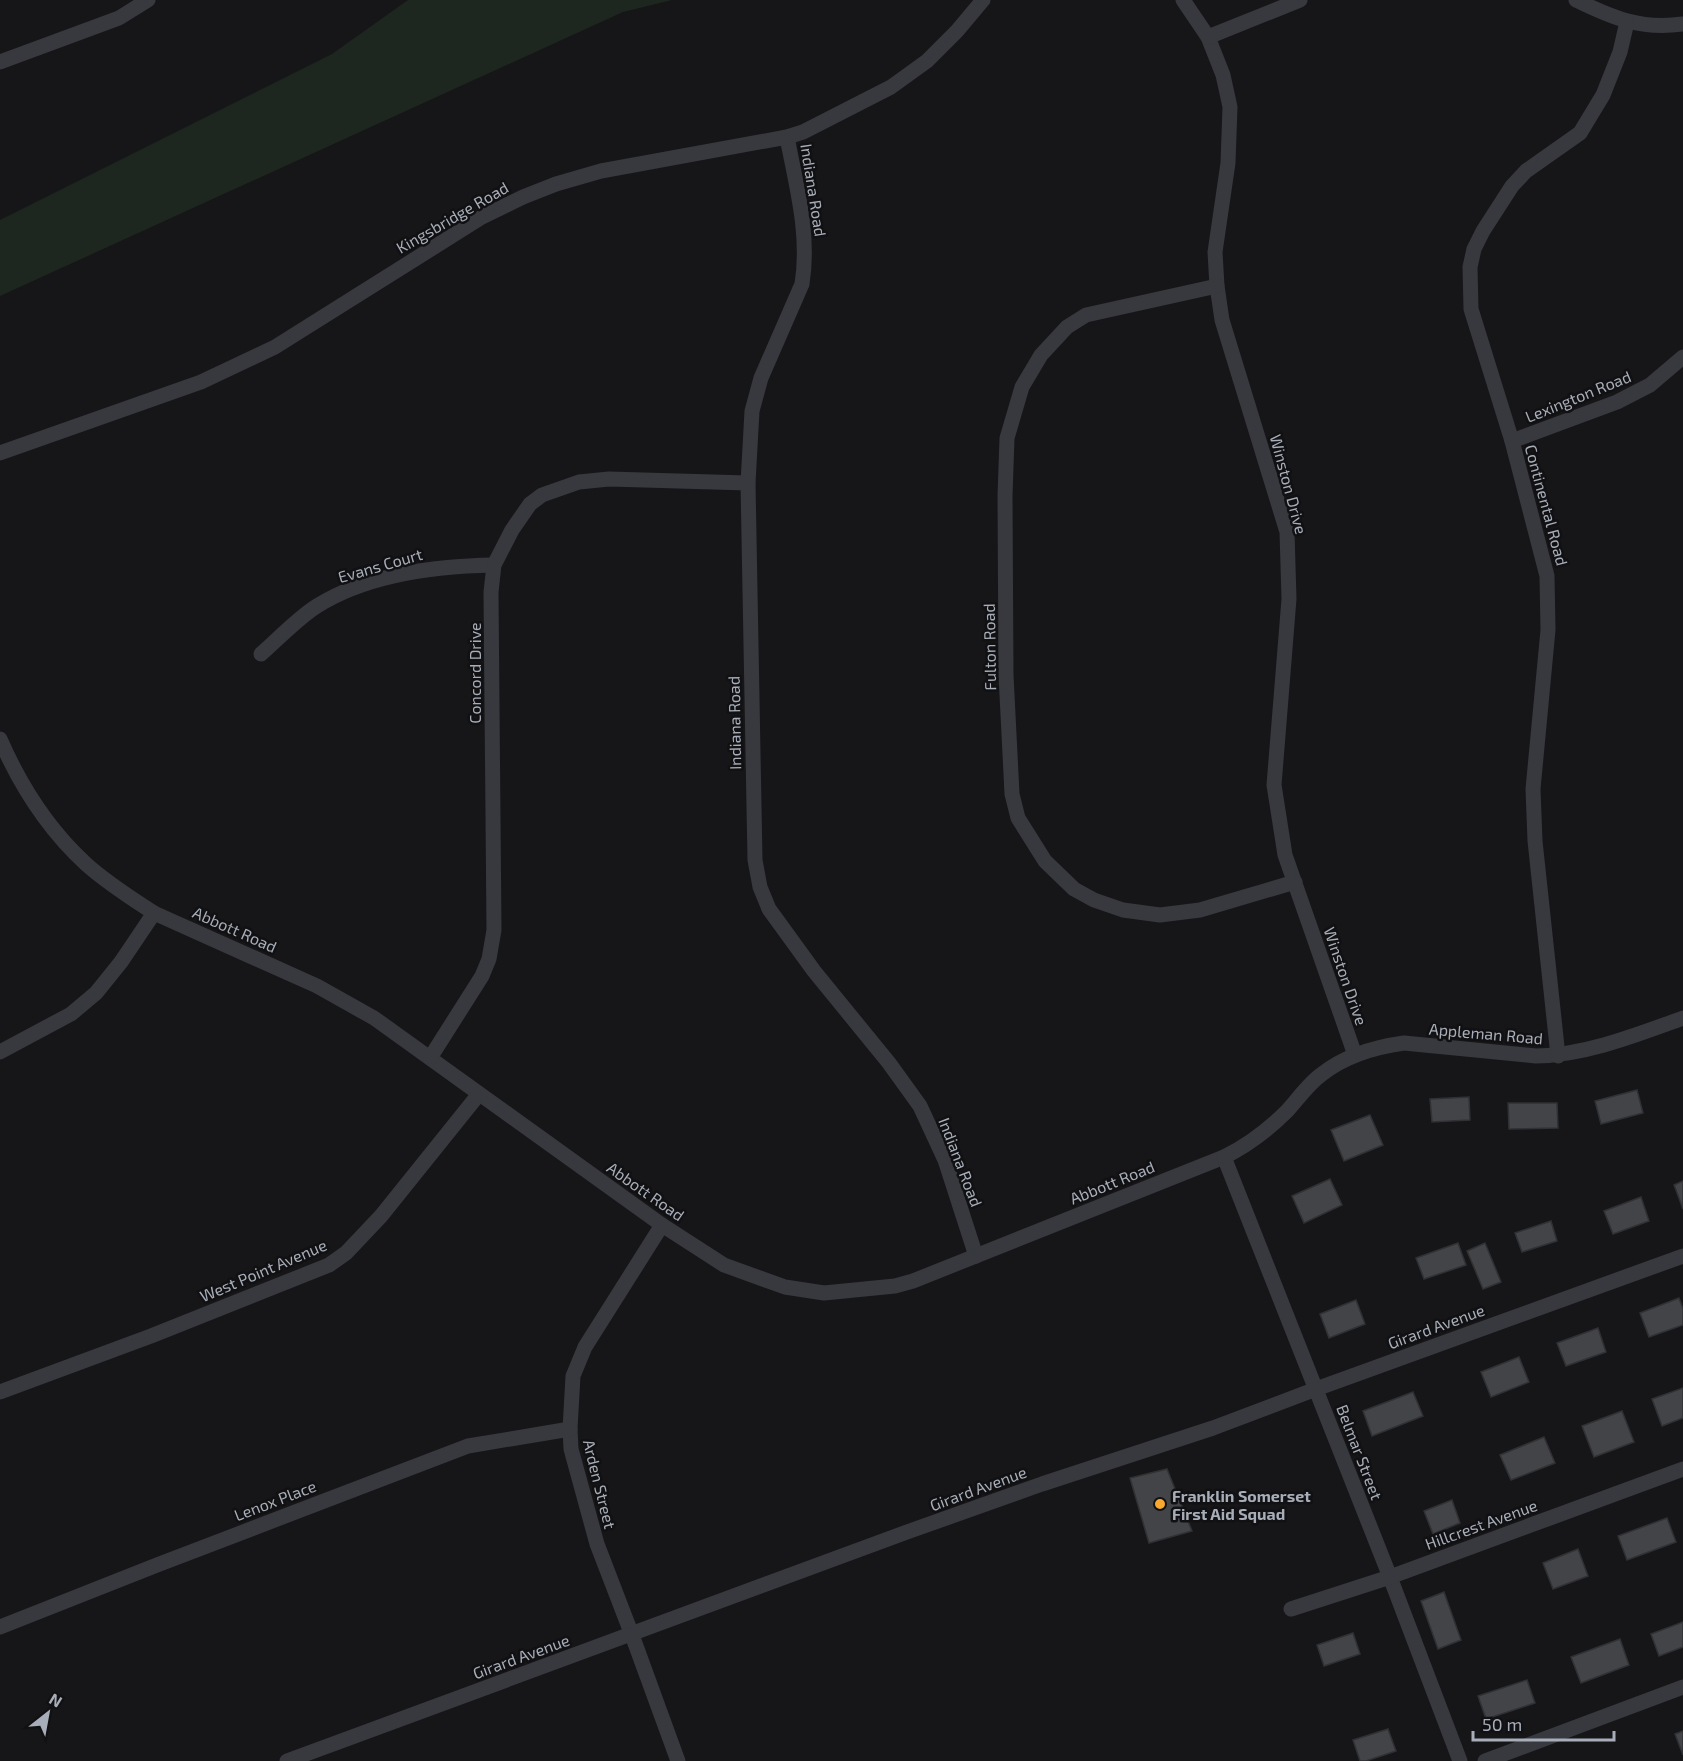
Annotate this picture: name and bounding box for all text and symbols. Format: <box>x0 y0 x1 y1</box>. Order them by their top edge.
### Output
street label: Indiana Road <box>797 142 831 238</box>
street label: Kingsbridge Road <box>393 177 511 257</box>
street label: Lexington Road <box>1522 366 1634 426</box>
street label: Winston Drive <box>1267 432 1311 536</box>
street label: Continental Road <box>1522 442 1572 568</box>
street label: Evans Court <box>336 544 424 586</box>
street label: Fulton Road <box>979 603 999 691</box>
street label: Concord Drive <box>465 622 484 724</box>
street label: Indiana Road <box>724 676 744 770</box>
street label: Abbott Road <box>190 902 280 956</box>
street label: Winston Drive <box>1320 924 1372 1028</box>
street label: Appleman Road <box>1428 1019 1544 1047</box>
street label: Indiana Road <box>935 1115 987 1209</box>
street label: Abbott Road <box>1067 1156 1157 1208</box>
street label: Abbott Road <box>604 1157 688 1225</box>
street label: West Point Avenue <box>197 1235 329 1305</box>
street label: Girard Avenue <box>1385 1300 1487 1352</box>
street label: Belmar Street <box>1333 1402 1387 1502</box>
street label: Arden Street <box>580 1437 620 1531</box>
street label: Girard Avenue <box>927 1462 1029 1514</box>
street label: Lenox Place <box>231 1476 319 1524</box>
place label: Franklin Somerset First Aid Squad <box>1172 1486 1311 1523</box>
street label: Hillcrest Avenue <box>1422 1495 1540 1553</box>
marker: Franklin Somerset First Aid Squad <box>1153 1497 1167 1511</box>
street label: Girard Avenue <box>470 1630 572 1682</box>
north arrow <box>18 1683 78 1743</box>
text: N <box>46 1689 66 1711</box>
scale bar <box>1473 1704 1614 1742</box>
text: 50 m <box>1482 1713 1522 1735</box>

